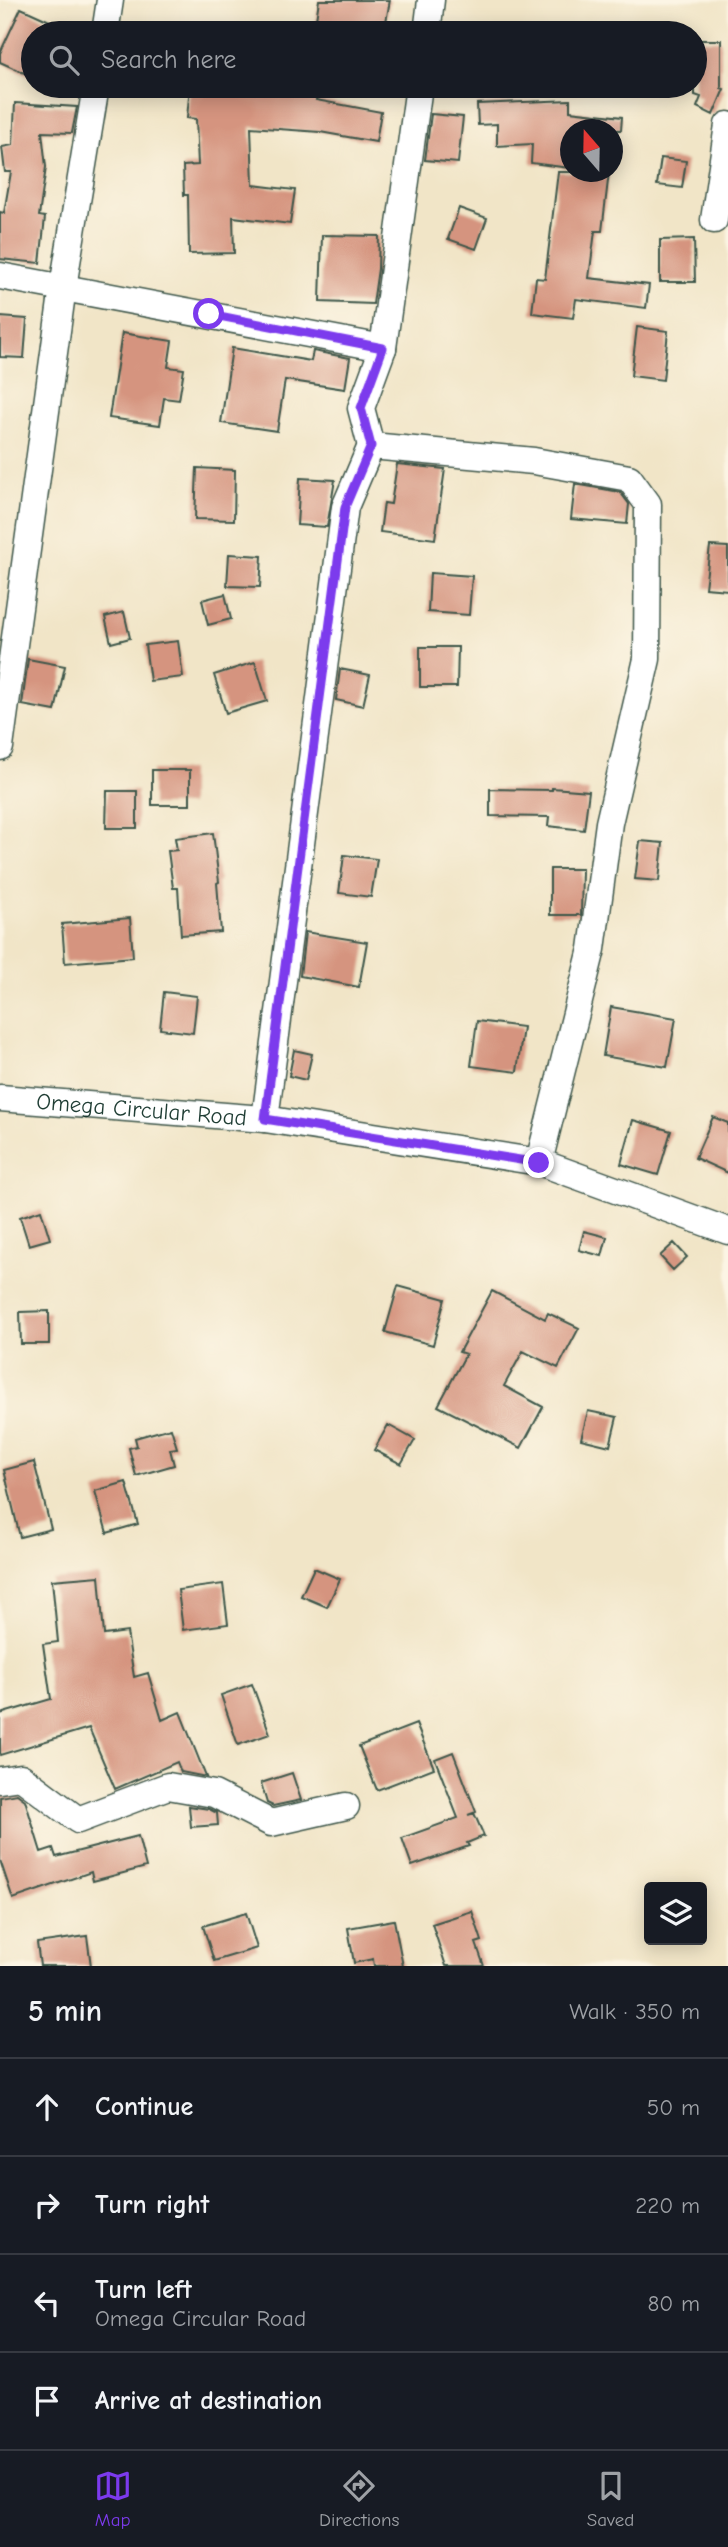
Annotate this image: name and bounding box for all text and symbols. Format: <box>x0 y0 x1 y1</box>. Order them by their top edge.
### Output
search box <box>21 21 707 98</box>
icon: search <box>45 41 83 79</box>
text: Search here <box>101 45 236 75</box>
north arrow <box>560 119 623 182</box>
route start <box>193 298 224 329</box>
street label: Omega Circular Road <box>35 1088 248 1132</box>
route end <box>523 1147 554 1178</box>
map controls <box>644 1882 707 1945</box>
button: layers <box>644 1882 707 1945</box>
text: 5 min <box>28 1994 102 2029</box>
text: Walk · 350 m <box>569 1998 700 2025</box>
icon: ahead <box>28 2088 66 2126</box>
text: Continue <box>95 2092 193 2122</box>
text: 50 m <box>647 2094 700 2121</box>
icon: right <box>28 2186 66 2224</box>
text: Turn right <box>95 2190 209 2220</box>
text: 220 m <box>635 2192 700 2219</box>
text: Turn left <box>95 2275 192 2305</box>
icon: left <box>28 2284 66 2322</box>
text: 80 m <box>647 2290 700 2317</box>
text: Omega Circular Road <box>95 2305 306 2332</box>
icon: arrive <box>28 2382 66 2420</box>
text: Arrive at destination <box>95 2386 322 2416</box>
tab: Map <box>94 2467 132 2531</box>
tab: Directions <box>319 2467 399 2531</box>
tab: Saved <box>587 2467 634 2531</box>

